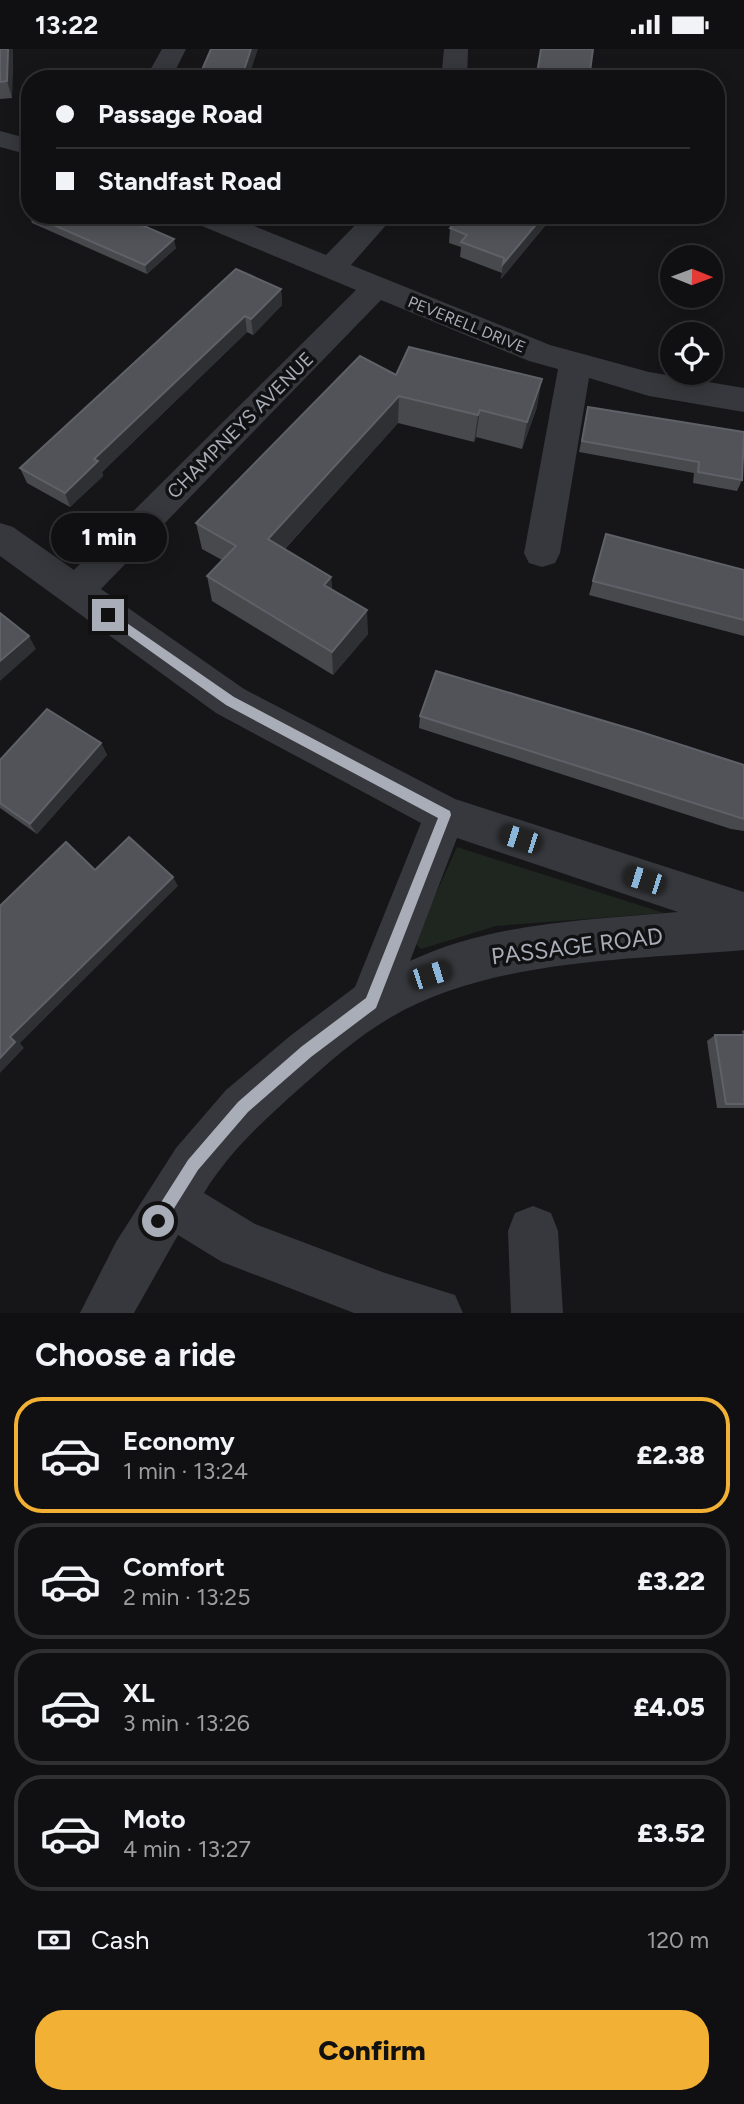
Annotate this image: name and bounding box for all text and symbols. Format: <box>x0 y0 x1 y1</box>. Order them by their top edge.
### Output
text: 13:22 <box>35 9 98 41</box>
text: Passage Road <box>98 98 263 130</box>
text: Standfast Road <box>98 165 282 197</box>
north arrow <box>660 245 723 308</box>
map controls <box>660 245 723 385</box>
street label: PEVERELL DRIVE <box>405 292 528 357</box>
button: locate <box>660 322 723 385</box>
street label: CHAMPNEYS AVENUE <box>162 347 318 503</box>
callout: 1 min <box>50 513 166 563</box>
text: 1 min <box>82 523 136 551</box>
route end <box>92 599 124 631</box>
car <box>497 823 544 855</box>
car <box>621 864 668 896</box>
street label: PASSAGE ROAD <box>490 922 664 970</box>
car <box>407 959 454 991</box>
route start <box>142 1205 174 1237</box>
text: Choose a ride <box>35 1336 236 1374</box>
icon: car <box>39 1424 102 1487</box>
text: Economy <box>123 1425 235 1457</box>
text: £2.38 <box>637 1439 705 1471</box>
text: 1 min · 13:24 <box>123 1457 248 1485</box>
icon: car <box>39 1550 102 1613</box>
text: Comfort <box>123 1551 225 1583</box>
text: £3.22 <box>637 1565 705 1597</box>
text: 2 min · 13:25 <box>123 1583 250 1611</box>
icon: car <box>39 1676 102 1739</box>
text: XL <box>123 1677 155 1709</box>
text: £4.05 <box>634 1691 705 1723</box>
text: 3 min · 13:26 <box>123 1709 250 1737</box>
icon: car <box>39 1802 102 1865</box>
text: Moto <box>123 1803 186 1835</box>
text: £3.52 <box>637 1817 705 1849</box>
text: 4 min · 13:27 <box>123 1835 251 1863</box>
icon: cash <box>35 1921 73 1959</box>
text: Cash <box>91 1924 150 1956</box>
text: 120 m <box>647 1926 709 1954</box>
button: Confirm <box>35 2010 709 2090</box>

